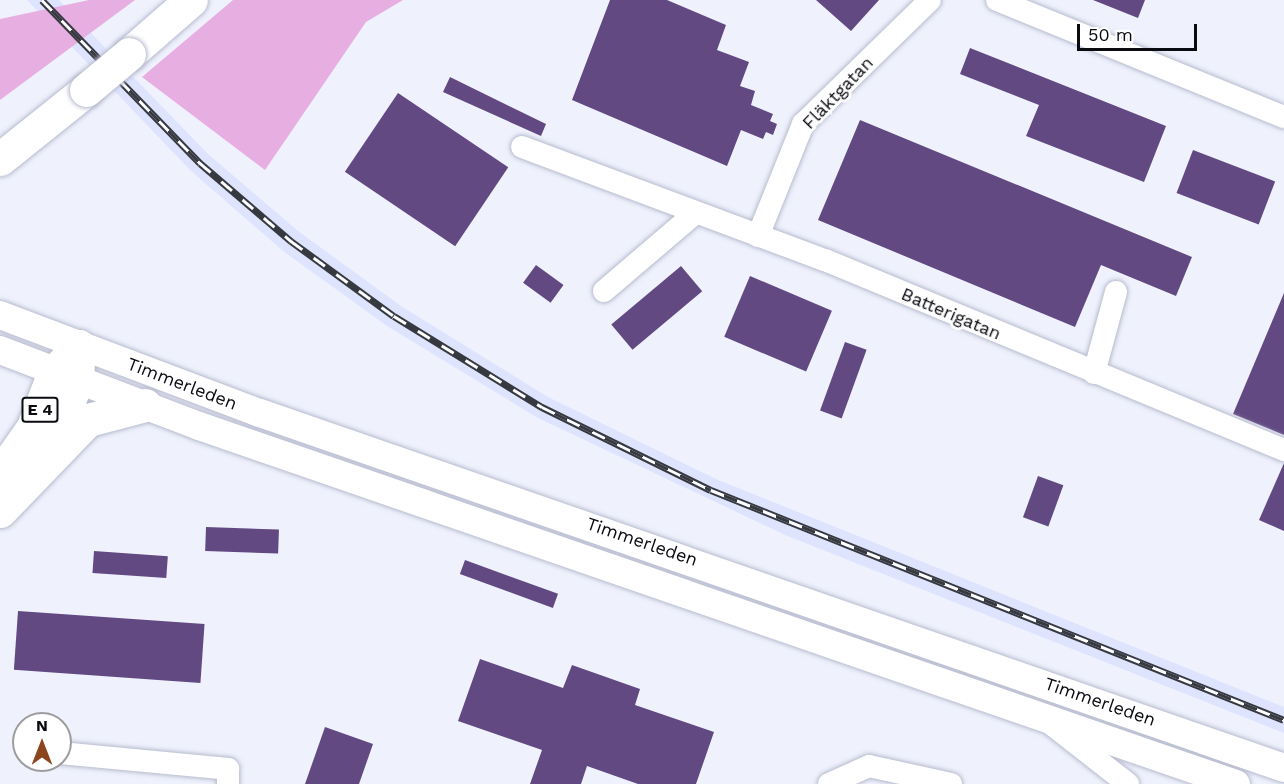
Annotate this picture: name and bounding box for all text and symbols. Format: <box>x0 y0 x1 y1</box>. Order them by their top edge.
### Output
scale bar <box>1080 12 1200 50</box>
text: 50 m <box>1088 24 1133 45</box>
street label: Fläktgatan <box>798 52 878 134</box>
street label: Batterigatan <box>898 283 1004 345</box>
street label: Timmerleden <box>124 353 240 415</box>
road number: E 4 <box>20 397 60 423</box>
street label: Timmerleden <box>584 513 700 571</box>
street label: Timmerleden <box>1042 673 1158 731</box>
north arrow <box>12 712 72 772</box>
text: N <box>36 716 48 735</box>

